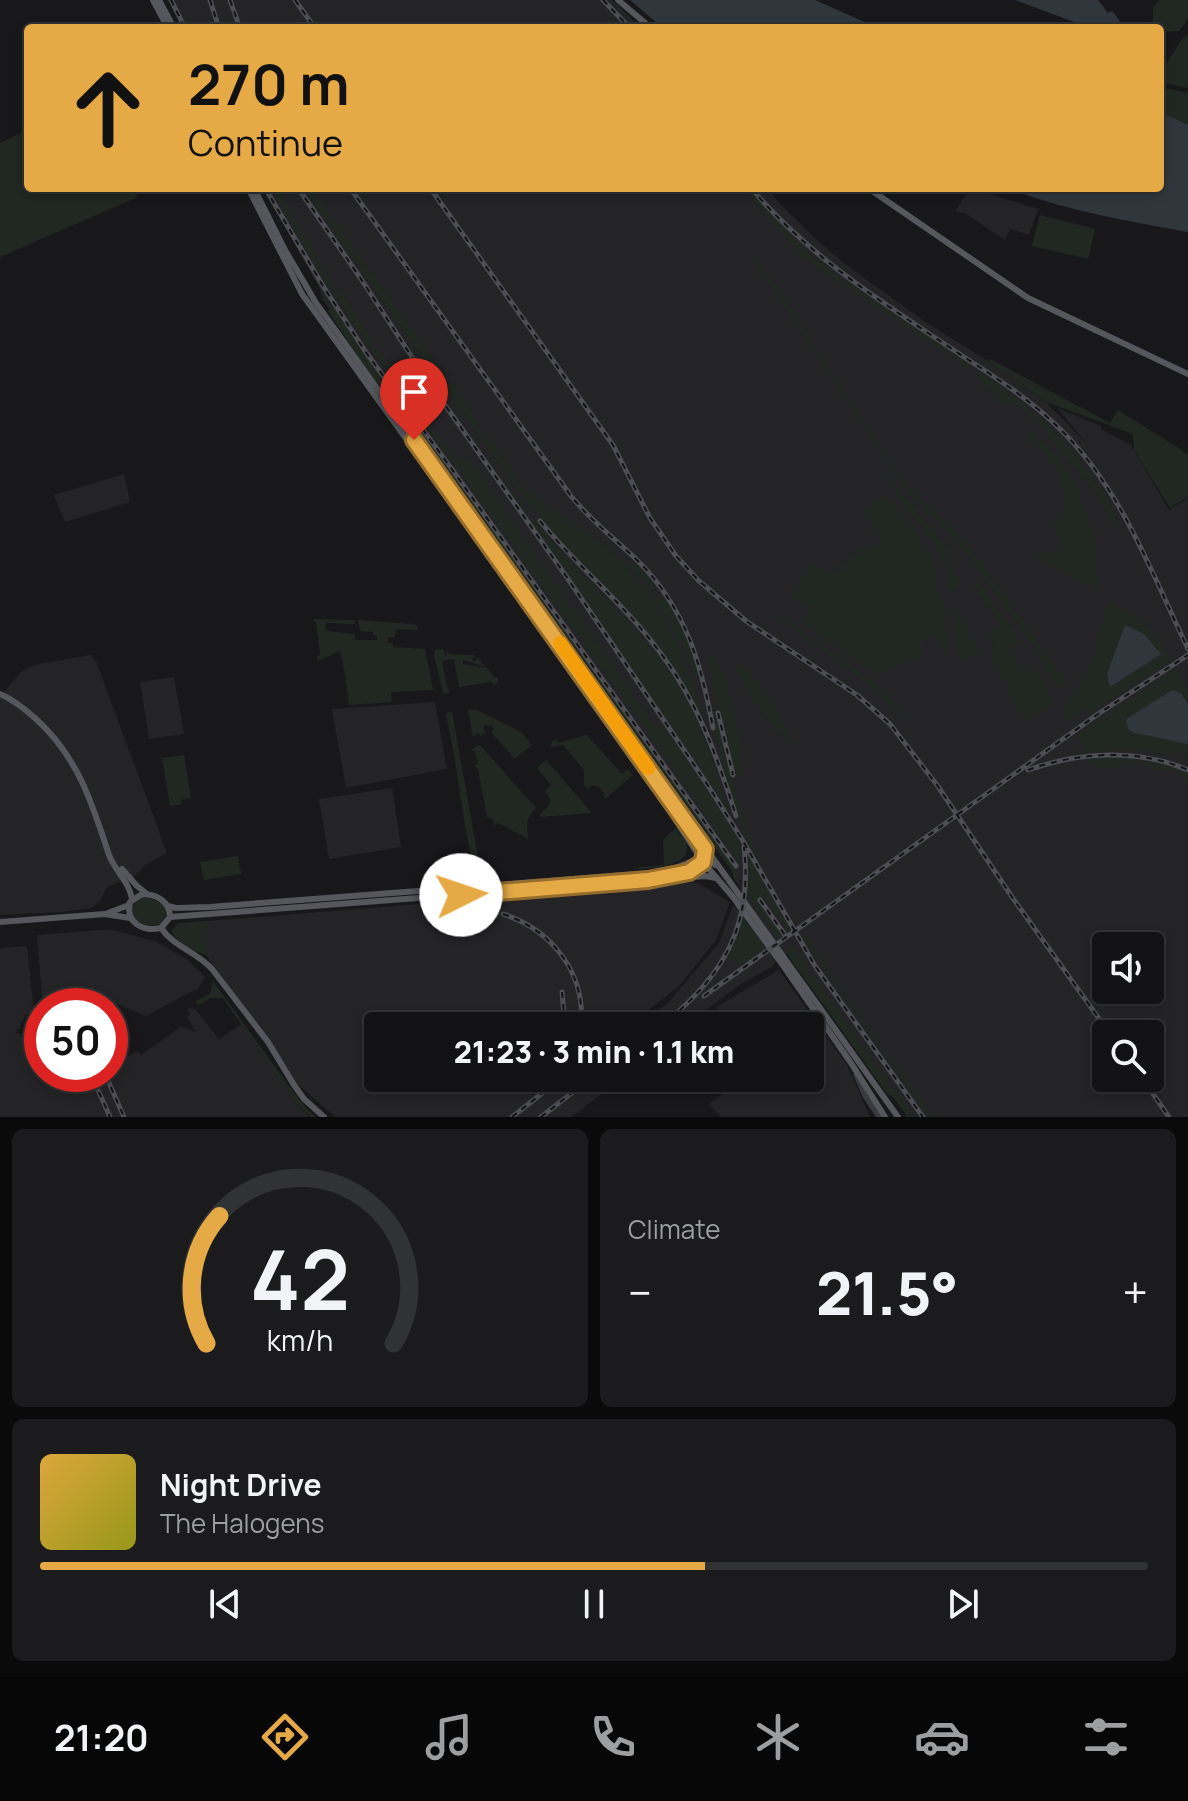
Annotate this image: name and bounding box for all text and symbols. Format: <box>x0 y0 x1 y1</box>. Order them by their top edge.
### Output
text: 270 m <box>188 45 350 122</box>
icon: ahead <box>56 56 160 160</box>
text: Continue <box>188 118 343 167</box>
pin <box>380 358 448 440</box>
icon: arrive <box>392 370 436 414</box>
position arrow <box>419 853 503 937</box>
map controls <box>1092 932 1164 1092</box>
button: sound <box>1092 932 1164 1004</box>
speed limit sign: 50 <box>24 988 128 1092</box>
button: search <box>1092 1020 1164 1092</box>
text: 21:23 · 3 min · 1.1 km <box>454 1031 734 1072</box>
text: Climate <box>628 1211 720 1247</box>
text: 42 <box>250 1221 350 1335</box>
text: 21.5° <box>816 1251 959 1333</box>
text: − <box>628 1262 652 1322</box>
text: + <box>1123 1262 1148 1322</box>
text: km/h <box>267 1321 333 1360</box>
text: Night Drive <box>160 1464 322 1505</box>
text: The Halogens <box>160 1505 324 1541</box>
icon: previous <box>203 1582 247 1626</box>
icon: pause <box>572 1582 616 1626</box>
icon: next <box>941 1582 985 1626</box>
icon: directions <box>257 1709 313 1765</box>
icon: music <box>421 1709 477 1765</box>
icon: phone <box>585 1709 641 1765</box>
icon: climate <box>750 1709 806 1765</box>
icon: car <box>914 1709 970 1765</box>
icon: filters <box>1078 1709 1134 1765</box>
text: 21:20 <box>54 1713 149 1762</box>

